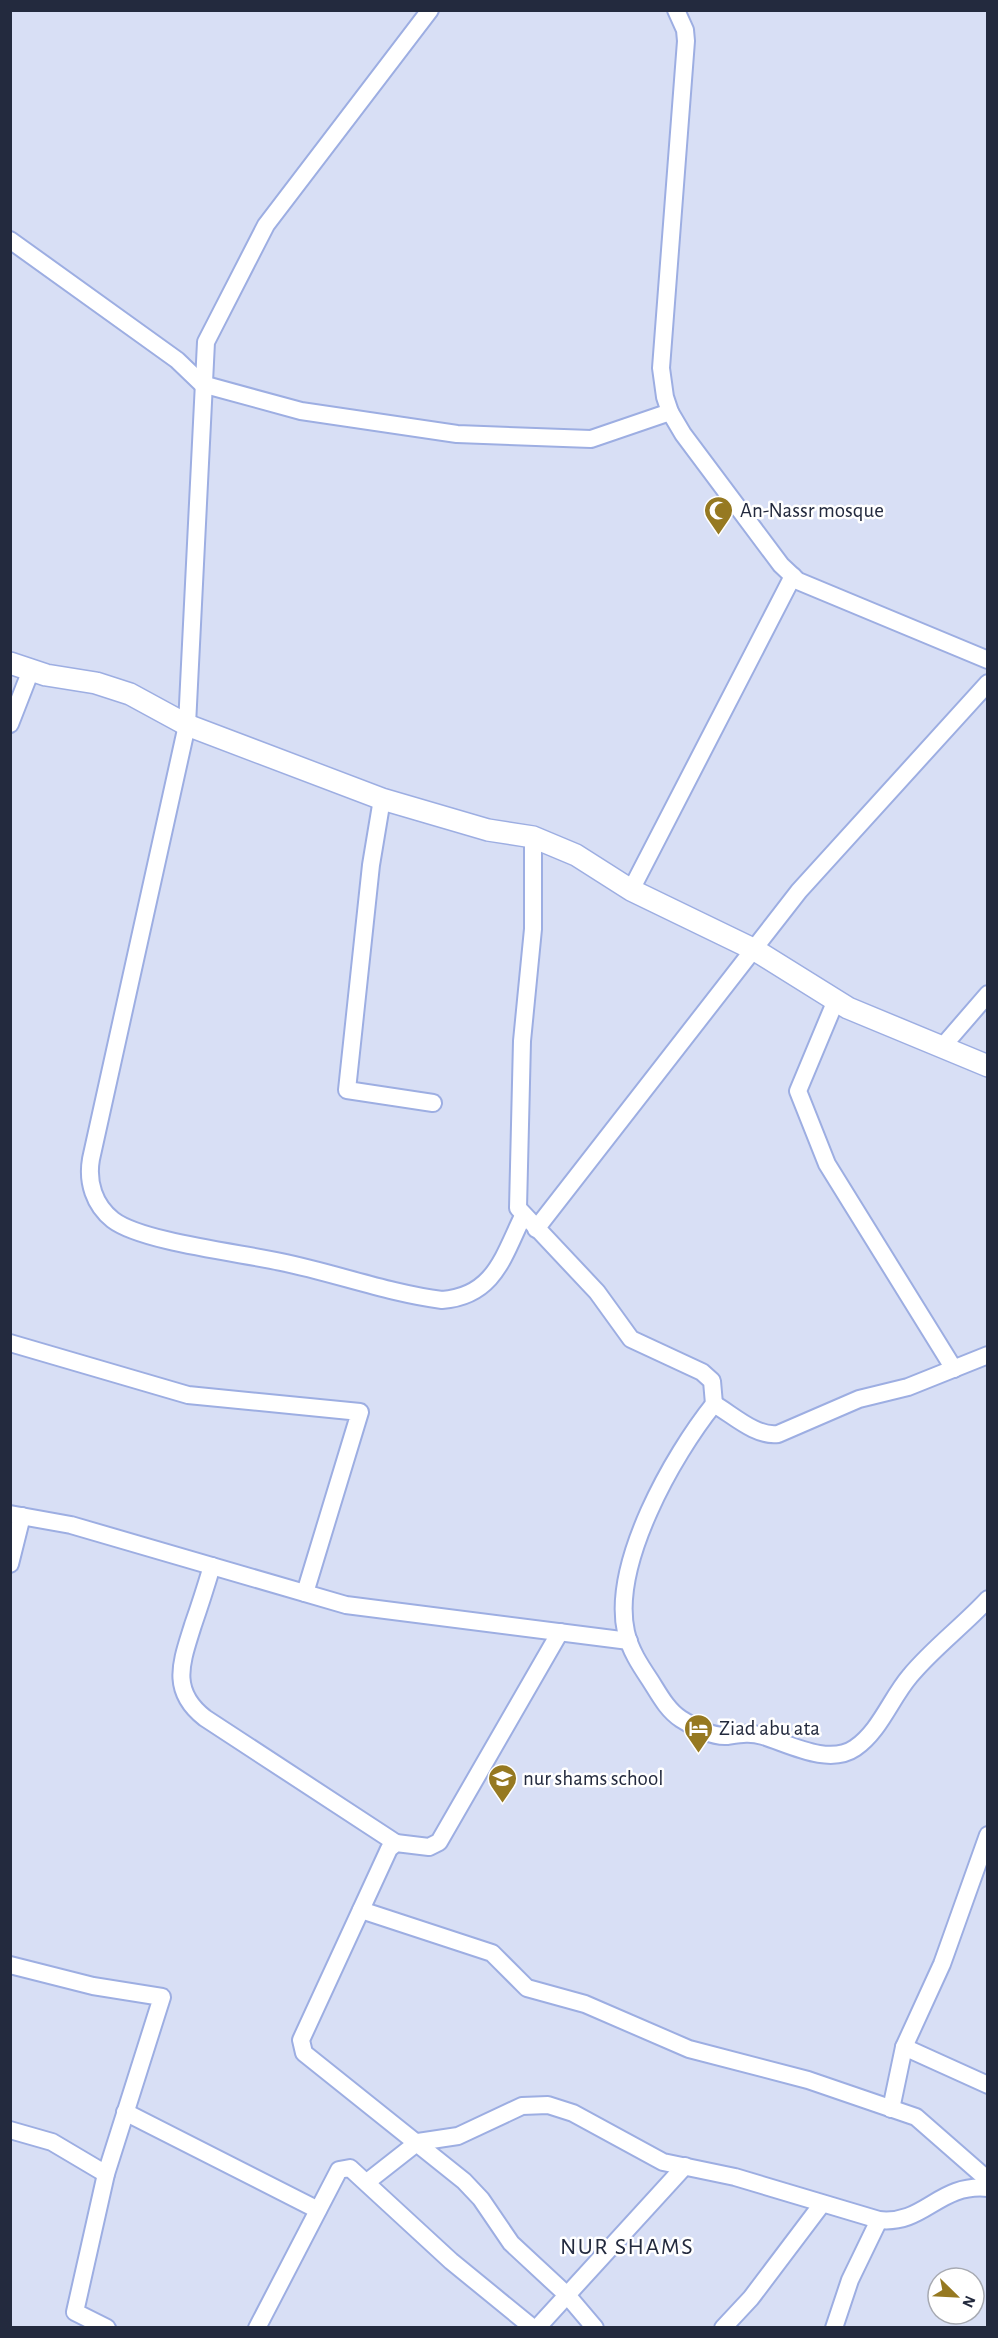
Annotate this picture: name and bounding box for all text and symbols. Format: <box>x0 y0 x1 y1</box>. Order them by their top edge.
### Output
mosque icon: An-Nassr mosque <box>703 494 735 536</box>
place label: An-Nassr mosque <box>740 500 884 521</box>
hotel icon: Ziad abu ata <box>682 1712 714 1754</box>
place label: Ziad abu ata <box>719 1718 820 1739</box>
school or university icon: nur shams school <box>486 1762 518 1804</box>
place label: nur shams school <box>523 1768 663 1789</box>
district label: NUR SHAMS <box>560 2235 694 2259</box>
north arrow <box>926 2266 986 2326</box>
text: N <box>959 2293 978 2310</box>

